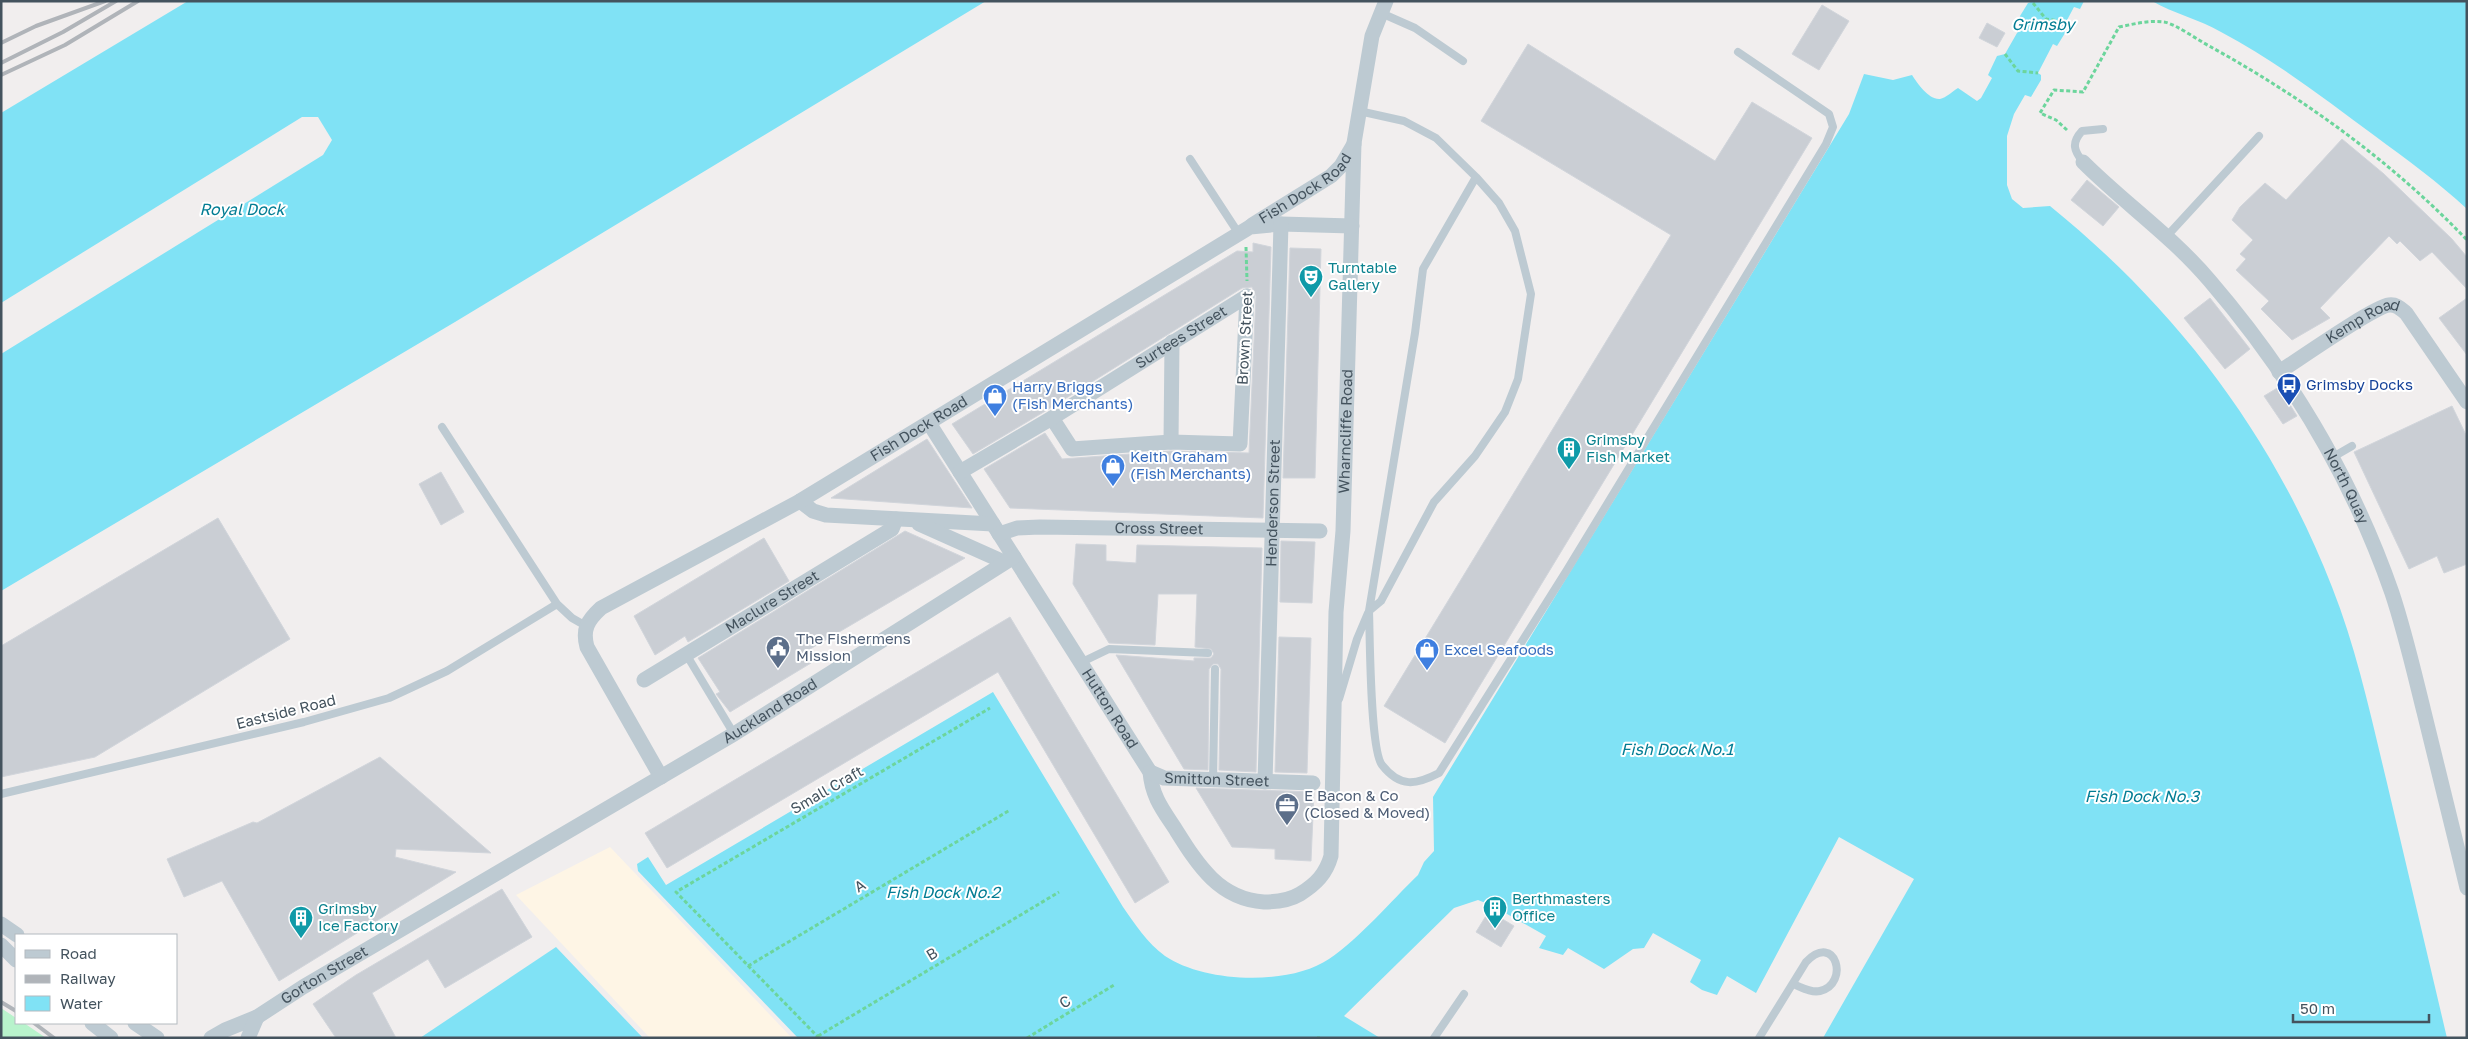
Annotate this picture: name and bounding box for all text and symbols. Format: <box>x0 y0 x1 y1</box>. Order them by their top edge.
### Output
water label: Grimsby <box>2012 14 2076 34</box>
street label: Fish Dock Road <box>1255 150 1355 227</box>
water label: Royal Dock <box>199 199 287 219</box>
place label: Turntable Gallery <box>1328 258 1397 293</box>
theatre icon: Turntable Gallery <box>1298 264 1324 298</box>
street label: Brown Street <box>1233 290 1255 385</box>
street label: Kemp Road <box>2322 295 2403 347</box>
street label: Surtees Street <box>1132 301 1230 372</box>
street label: Wharncliffe Road <box>1334 369 1356 494</box>
bus stop icon: Grimsby Docks <box>2276 372 2302 406</box>
place label: Grimsby Docks <box>2306 375 2413 393</box>
place label: Harry Briggs (Fish Merchants) <box>1012 377 1133 412</box>
shop icon: Harry Briggs (Fish Merchants) <box>982 383 1008 417</box>
street label: Fish Dock Road <box>866 391 970 464</box>
place label: Grimsby Fish Market <box>1586 430 1670 465</box>
building icon: Grimsby Fish Market <box>1556 436 1582 470</box>
street label: Henderson Street <box>1261 439 1283 567</box>
street label: North Quay <box>2321 444 2374 527</box>
place label: Keith Graham (Fish Merchants) <box>1130 447 1251 482</box>
shop icon: Keith Graham (Fish Merchants) <box>1100 453 1126 487</box>
street label: Cross Street <box>1114 518 1204 537</box>
street label: Maclure Street <box>722 566 822 636</box>
place label: The Fishermens Mission <box>796 629 911 664</box>
public building icon: The Fishermens Mission <box>765 635 791 669</box>
shop icon: Excel Seafoods <box>1414 637 1440 671</box>
place label: Excel Seafoods <box>1444 640 1554 658</box>
street label: Hutton Road <box>1079 665 1143 751</box>
street label: Auckland Road <box>719 674 820 747</box>
street label: Eastside Road <box>234 690 337 732</box>
water label: Fish Dock No.1 <box>1621 739 1734 759</box>
street label: Small Craft <box>787 761 866 817</box>
street label: Smitton Street <box>1164 768 1270 790</box>
place label: E Bacon & Co (Closed & Moved) <box>1304 786 1430 821</box>
water label: Fish Dock No.3 <box>2085 786 2201 806</box>
office icon: E Bacon & Co (Closed & Moved) <box>1274 792 1300 826</box>
street label: A <box>851 875 868 895</box>
water label: Fish Dock No.2 <box>886 882 1002 902</box>
place label: Berthmasters Office <box>1512 889 1610 924</box>
building icon: Berthmasters Office <box>1482 895 1508 929</box>
place label: Grimsby Ice Factory <box>318 899 399 934</box>
building icon: Grimsby Ice Factory <box>288 905 314 939</box>
legend <box>15 934 178 1024</box>
street label: Gorton Street <box>277 941 370 1007</box>
street label: B <box>923 943 940 963</box>
text: Road <box>60 944 97 962</box>
text: Railway <box>60 969 116 987</box>
street label: C <box>1055 991 1073 1011</box>
scale bar <box>2293 992 2429 1024</box>
text: Water <box>60 994 103 1012</box>
text: 50 m <box>2300 999 2335 1017</box>

